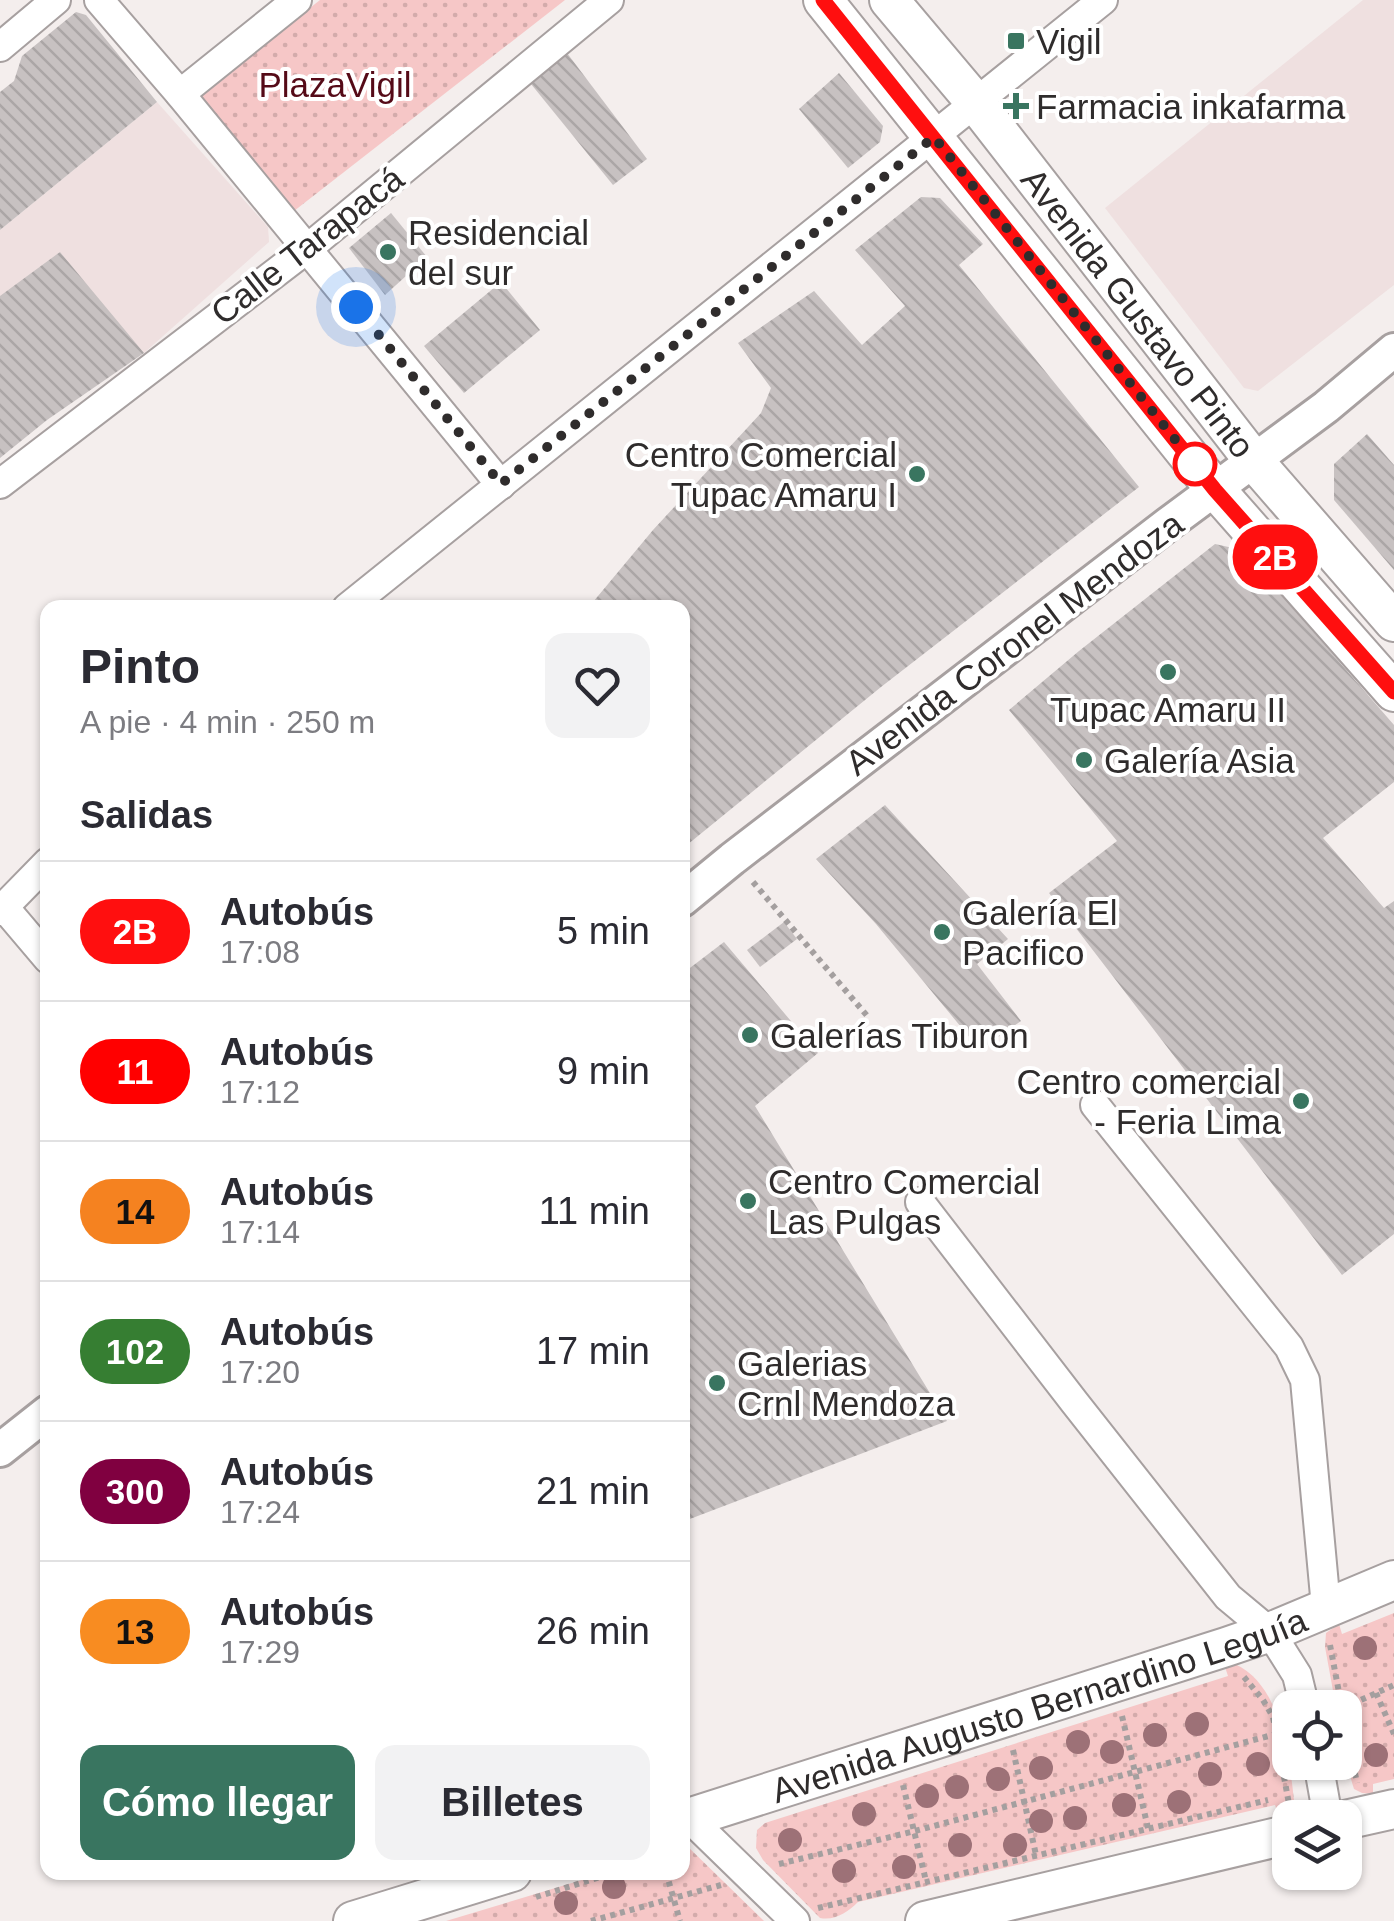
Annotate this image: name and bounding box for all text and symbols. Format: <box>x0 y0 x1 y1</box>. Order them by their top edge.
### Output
place label: Vigil <box>1036 22 1102 61</box>
marker: Vigil <box>1005 30 1027 52</box>
park label: PlazaVigil <box>258 65 412 104</box>
place label: Farmacia inkafarma <box>1036 87 1346 126</box>
marker: Farmacia inkafarma <box>1005 95 1027 117</box>
street label: Calle Tarapacá <box>203 158 411 332</box>
street label: Avenida Gustavo Pinto <box>1014 160 1263 465</box>
place label: Residencial del sur <box>408 213 589 292</box>
marker: Residencial del sur <box>377 241 399 263</box>
your location <box>331 282 381 332</box>
place label: Centro Comercial Tupac Amaru I <box>625 435 897 514</box>
unlabelled marker <box>1174 443 1216 485</box>
marker: Centro Comercial Tupac Amaru I <box>906 463 928 485</box>
street label: Avenida Coronel Mendoza <box>838 503 1191 783</box>
line badge: 2B <box>1230 524 1320 590</box>
text: 2B <box>1253 538 1297 577</box>
button: heart <box>545 633 650 738</box>
text: Pinto <box>80 640 200 693</box>
marker: Tupac Amaru II <box>1157 661 1179 683</box>
place label: Tupac Amaru II <box>1050 690 1286 729</box>
text: A pie · 4 min · 250 m <box>80 704 375 740</box>
place label: Galería Asia <box>1104 741 1295 780</box>
marker: Galería Asia <box>1073 749 1095 771</box>
text: Salidas <box>80 794 213 836</box>
text: Autobús <box>220 891 374 933</box>
place label: Galería El Pacifico <box>962 893 1118 972</box>
text: 5 min <box>557 910 650 952</box>
text: 2B <box>113 912 157 951</box>
marker: Galería El Pacifico <box>931 921 953 943</box>
text: 17:08 <box>220 934 300 970</box>
place label: Galerías Tiburon <box>770 1016 1029 1055</box>
marker: Galerías Tiburon <box>739 1024 761 1046</box>
text: Autobús <box>220 1031 374 1073</box>
text: 9 min <box>557 1050 650 1092</box>
text: 11 <box>117 1052 154 1091</box>
place label: Centro comercial - Feria Lima <box>1016 1062 1282 1141</box>
text: 17:12 <box>220 1074 300 1110</box>
marker: Centro comercial - Feria Lima <box>1290 1090 1312 1112</box>
place label: Centro Comercial Las Pulgas <box>768 1162 1040 1241</box>
text: Autobús <box>220 1171 374 1213</box>
text: 11 min <box>539 1190 650 1232</box>
marker: Centro Comercial Las Pulgas <box>737 1190 759 1212</box>
text: 14 <box>116 1192 154 1231</box>
text: 17:14 <box>220 1214 300 1250</box>
text: Autobús <box>220 1311 374 1353</box>
text: 17 min <box>536 1330 650 1372</box>
text: 102 <box>106 1332 164 1371</box>
place label: Galerias Crnl Mendoza <box>737 1344 955 1423</box>
text: 17:20 <box>220 1354 300 1390</box>
marker: Galerias Crnl Mendoza <box>706 1372 728 1394</box>
text: Autobús <box>220 1451 374 1493</box>
text: 21 min <box>536 1470 650 1512</box>
text: 300 <box>106 1472 164 1511</box>
text: 17:24 <box>220 1494 300 1530</box>
text: Autobús <box>220 1591 374 1633</box>
street label: Avenida Augusto Bernardino Leguía <box>767 1599 1313 1810</box>
text: 26 min <box>536 1610 650 1652</box>
text: 13 <box>116 1612 154 1651</box>
text: 17:29 <box>220 1634 300 1670</box>
map controls <box>1272 1690 1362 1890</box>
button: locate <box>1272 1690 1362 1780</box>
button: Cómo llegar <box>80 1745 355 1860</box>
button: Billetes <box>375 1745 650 1860</box>
button: layers <box>1272 1800 1362 1890</box>

